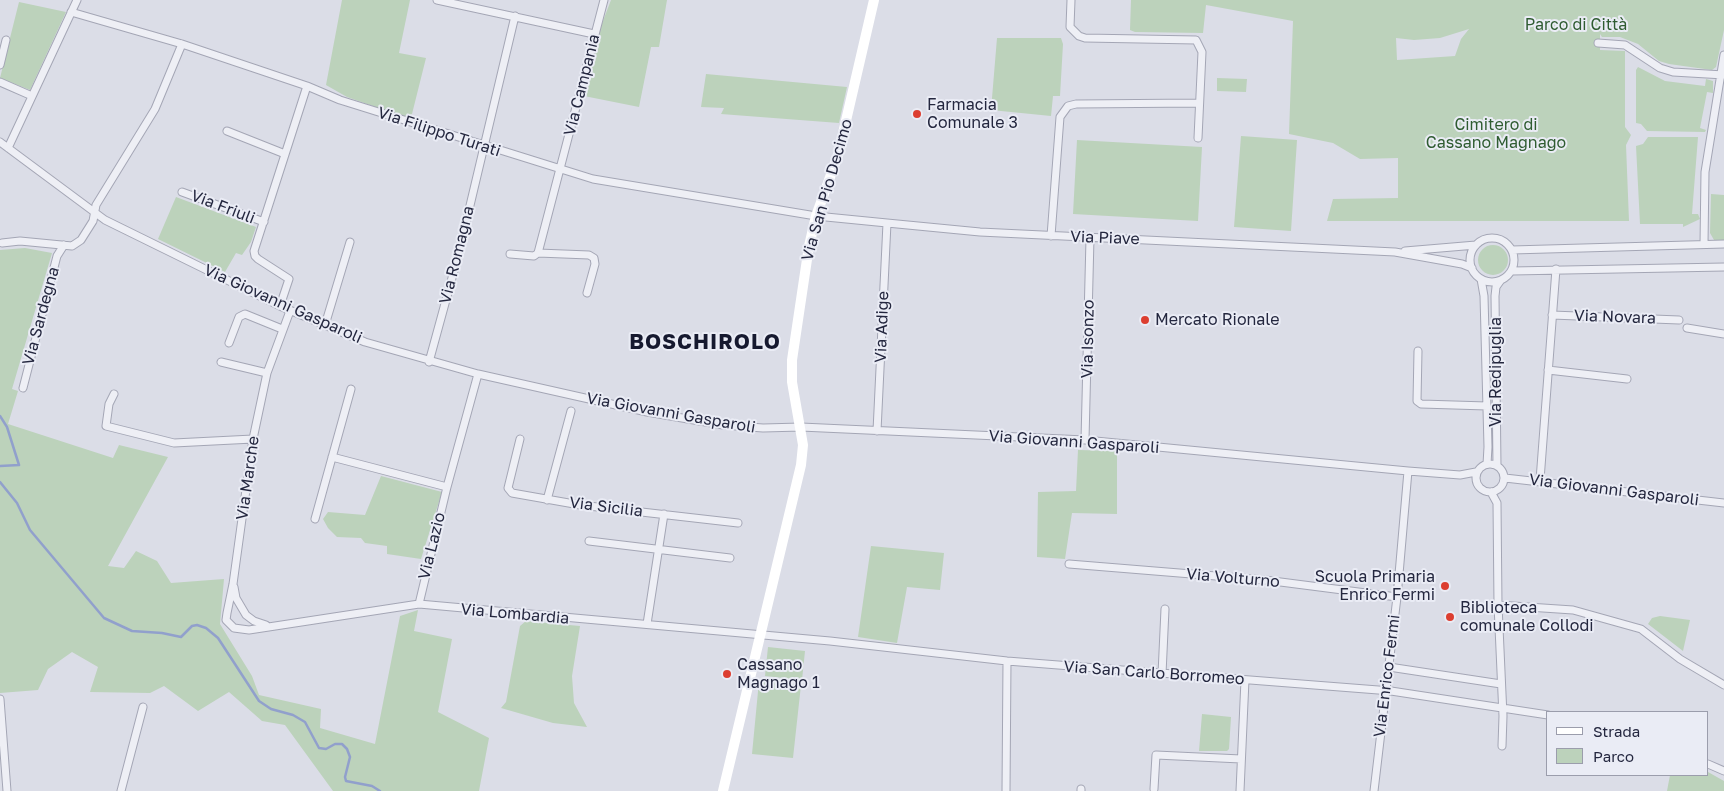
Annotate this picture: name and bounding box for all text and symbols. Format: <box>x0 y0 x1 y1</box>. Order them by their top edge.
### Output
park label: Parco di Città <box>1525 15 1627 35</box>
street label: Via Campania <box>560 32 604 138</box>
place label: Farmacia Comunale 3 <box>927 95 1018 133</box>
street label: Via Filippo Turati <box>375 103 503 161</box>
marker: Farmacia Comunale 3 <box>911 108 923 120</box>
park label: Cimitero di Cassano Magnago <box>1426 115 1566 153</box>
street label: Via San Pio Decimo <box>798 117 856 263</box>
street label: Via Friuli <box>188 186 258 228</box>
street label: Via Romagna <box>436 204 478 306</box>
street label: Via Piave <box>1070 227 1140 249</box>
street label: Via Giovanni Gasparoli <box>201 260 365 348</box>
street label: Via Sardegna <box>19 265 63 367</box>
street label: Via Adige <box>871 291 893 363</box>
street label: Via Isonzo <box>1078 299 1098 379</box>
street label: Via Novara <box>1574 306 1656 328</box>
place label: Mercato Rionale <box>1155 310 1280 330</box>
marker: Mercato Rionale <box>1139 314 1151 326</box>
street label: Via Redipuglia <box>1486 317 1506 427</box>
district label: BOSCHIROLO <box>628 329 782 355</box>
street label: Via Giovanni Gasparoli <box>585 389 757 437</box>
street label: Via Giovanni Gasparoli <box>988 426 1160 458</box>
street label: Via Marche <box>233 435 263 521</box>
street label: Via Giovanni Gasparoli <box>1528 470 1700 510</box>
street label: Via Sicilia <box>568 493 644 521</box>
street label: Via Lazio <box>414 510 450 582</box>
street label: Via Volturno <box>1185 564 1281 592</box>
place label: Scuola Primaria Enrico Fermi <box>1315 567 1435 605</box>
marker: Scuola Primaria Enrico Fermi <box>1439 580 1451 592</box>
place label: Biblioteca comunale Collodi <box>1460 598 1594 636</box>
street label: Via Lombardia <box>460 600 570 628</box>
marker: Biblioteca comunale Collodi <box>1444 611 1456 623</box>
street label: Via Enrico Fermi <box>1370 613 1404 739</box>
place label: Cassano Magnago 1 <box>737 655 820 693</box>
street label: Via San Carlo Borromeo <box>1063 657 1245 689</box>
marker: Cassano Magnago 1 <box>721 668 733 680</box>
legend <box>1546 711 1709 776</box>
text: Strada <box>1593 722 1640 740</box>
text: Parco <box>1593 747 1634 765</box>

